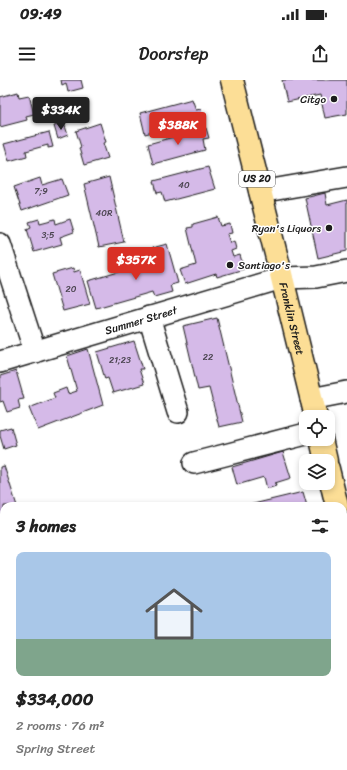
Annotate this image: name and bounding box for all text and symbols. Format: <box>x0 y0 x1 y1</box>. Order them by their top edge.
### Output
text: 09:49 <box>20 1 62 27</box>
text: Doorstep <box>138 38 209 70</box>
icon: menu <box>16 43 38 65</box>
icon: share <box>309 43 331 65</box>
place label: Citgo <box>300 90 326 109</box>
marker: Citgo <box>329 94 339 104</box>
pin: $334K <box>33 97 89 131</box>
text: $334K <box>41 98 81 121</box>
pin: $388K <box>150 112 206 146</box>
text: $388K <box>158 113 198 136</box>
road number: US 20 <box>239 171 275 187</box>
house number: 40 <box>178 177 190 193</box>
house number: 7;9 <box>34 183 48 199</box>
house number: 40R <box>96 205 113 221</box>
place label: Ryan's Liquors <box>252 219 321 238</box>
marker: Ryan's Liquors <box>324 223 334 233</box>
house number: 3;5 <box>41 227 55 243</box>
pin: $357K <box>108 247 164 281</box>
text: $357K <box>116 248 156 271</box>
place label: Santiago's <box>238 256 291 275</box>
marker: Santiago's <box>225 260 235 270</box>
street label: Franklin Street <box>274 280 310 357</box>
house number: 20 <box>66 281 77 297</box>
street label: Summer Street <box>103 300 180 340</box>
house number: 22 <box>203 349 213 365</box>
house number: 21;23 <box>109 352 131 368</box>
map controls <box>299 410 335 490</box>
button: locate <box>299 410 335 446</box>
button: layers <box>299 454 335 490</box>
text: 3 homes <box>16 511 76 541</box>
icon: filters <box>309 515 331 537</box>
icon: home <box>138 578 210 650</box>
text: $334,000 <box>16 684 94 714</box>
text: 2 rooms · 76 m² <box>16 714 104 737</box>
text: Spring Street <box>16 737 95 760</box>

